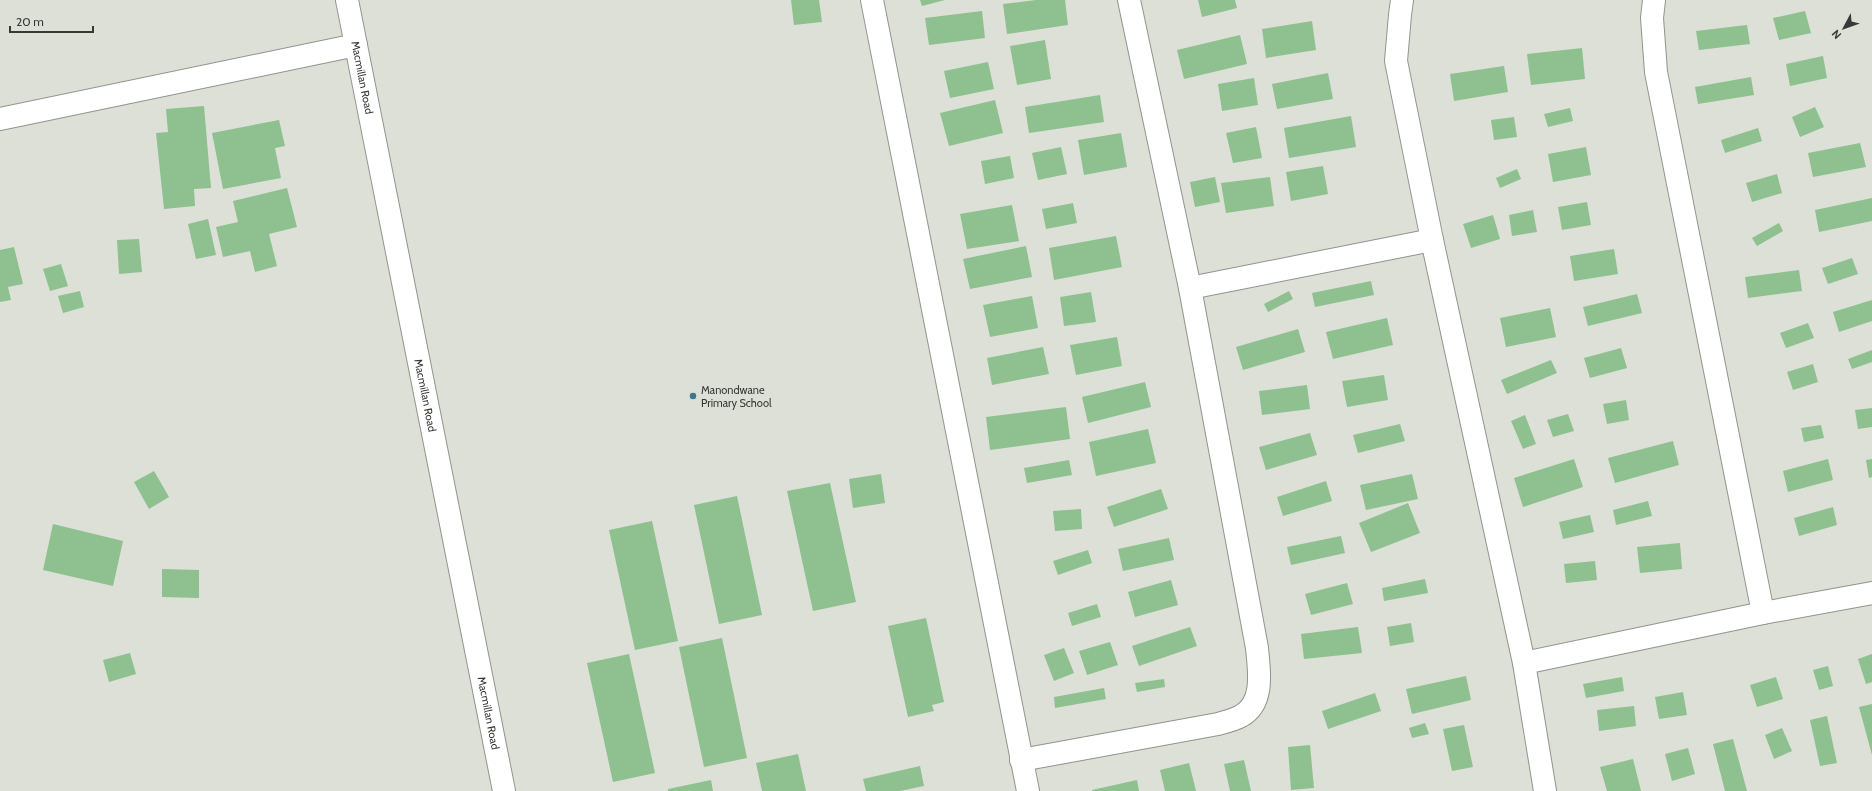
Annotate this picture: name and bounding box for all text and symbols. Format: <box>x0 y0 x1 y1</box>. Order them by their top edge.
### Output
scale bar <box>10 8 93 34</box>
north arrow <box>1824 8 1864 48</box>
text: 20 m <box>16 14 44 29</box>
text: N <box>1829 27 1844 42</box>
street label: Macmillan Road <box>348 40 376 115</box>
street label: Macmillan Road <box>411 358 440 433</box>
place label: Manondwane Primary School <box>701 383 772 410</box>
marker: Manondwane Primary School <box>688 391 698 401</box>
street label: Macmillan Road <box>474 675 503 751</box>

